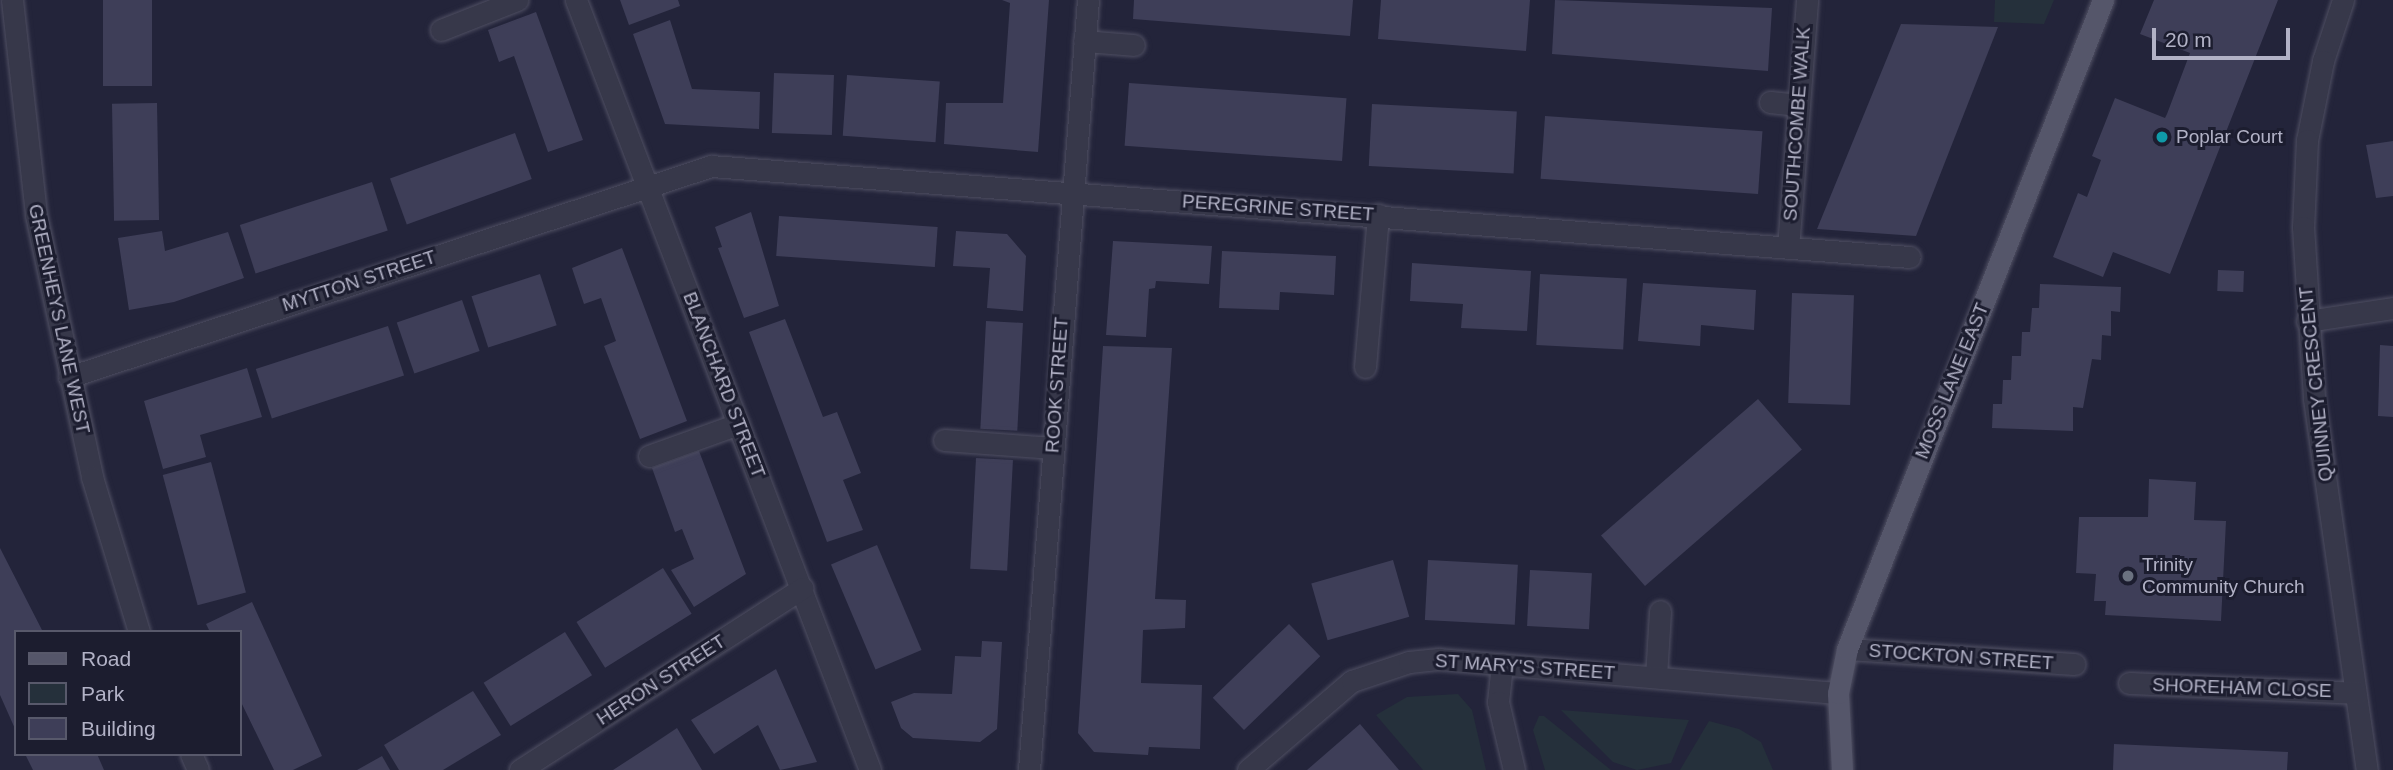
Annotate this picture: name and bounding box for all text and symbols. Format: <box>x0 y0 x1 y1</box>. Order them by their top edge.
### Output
scale bar <box>2155 14 2293 58</box>
street label: SOUTHCOMBE WALK <box>1779 26 1815 222</box>
text: 20 m <box>2165 28 2212 51</box>
place label: Poplar Court <box>2176 126 2283 148</box>
marker: Poplar Court <box>2154 129 2170 145</box>
street label: PEREGRINE STREET <box>1181 190 1375 226</box>
street label: GREENHEYS LANE WEST <box>23 202 95 436</box>
street label: MYTTON STREET <box>279 245 439 317</box>
street label: QUINNEY CRESCENT <box>2294 285 2338 483</box>
street label: BLANCHARD STREET <box>678 289 770 481</box>
street label: MOSS LANE EAST <box>1910 300 1994 462</box>
street label: ROOK STREET <box>1041 316 1073 454</box>
place label: Trinity Community Church <box>2142 554 2305 598</box>
marker: Trinity Community Church <box>2120 568 2136 584</box>
legend <box>14 630 242 756</box>
street label: HERON STREET <box>592 630 730 730</box>
street label: STOCKTON STREET <box>1868 639 2054 675</box>
text: Road <box>81 647 131 670</box>
street label: ST MARY'S STREET <box>1434 649 1616 685</box>
street label: SHOREHAM CLOSE <box>2152 673 2332 703</box>
text: Park <box>81 682 124 705</box>
text: Building <box>81 717 156 740</box>

